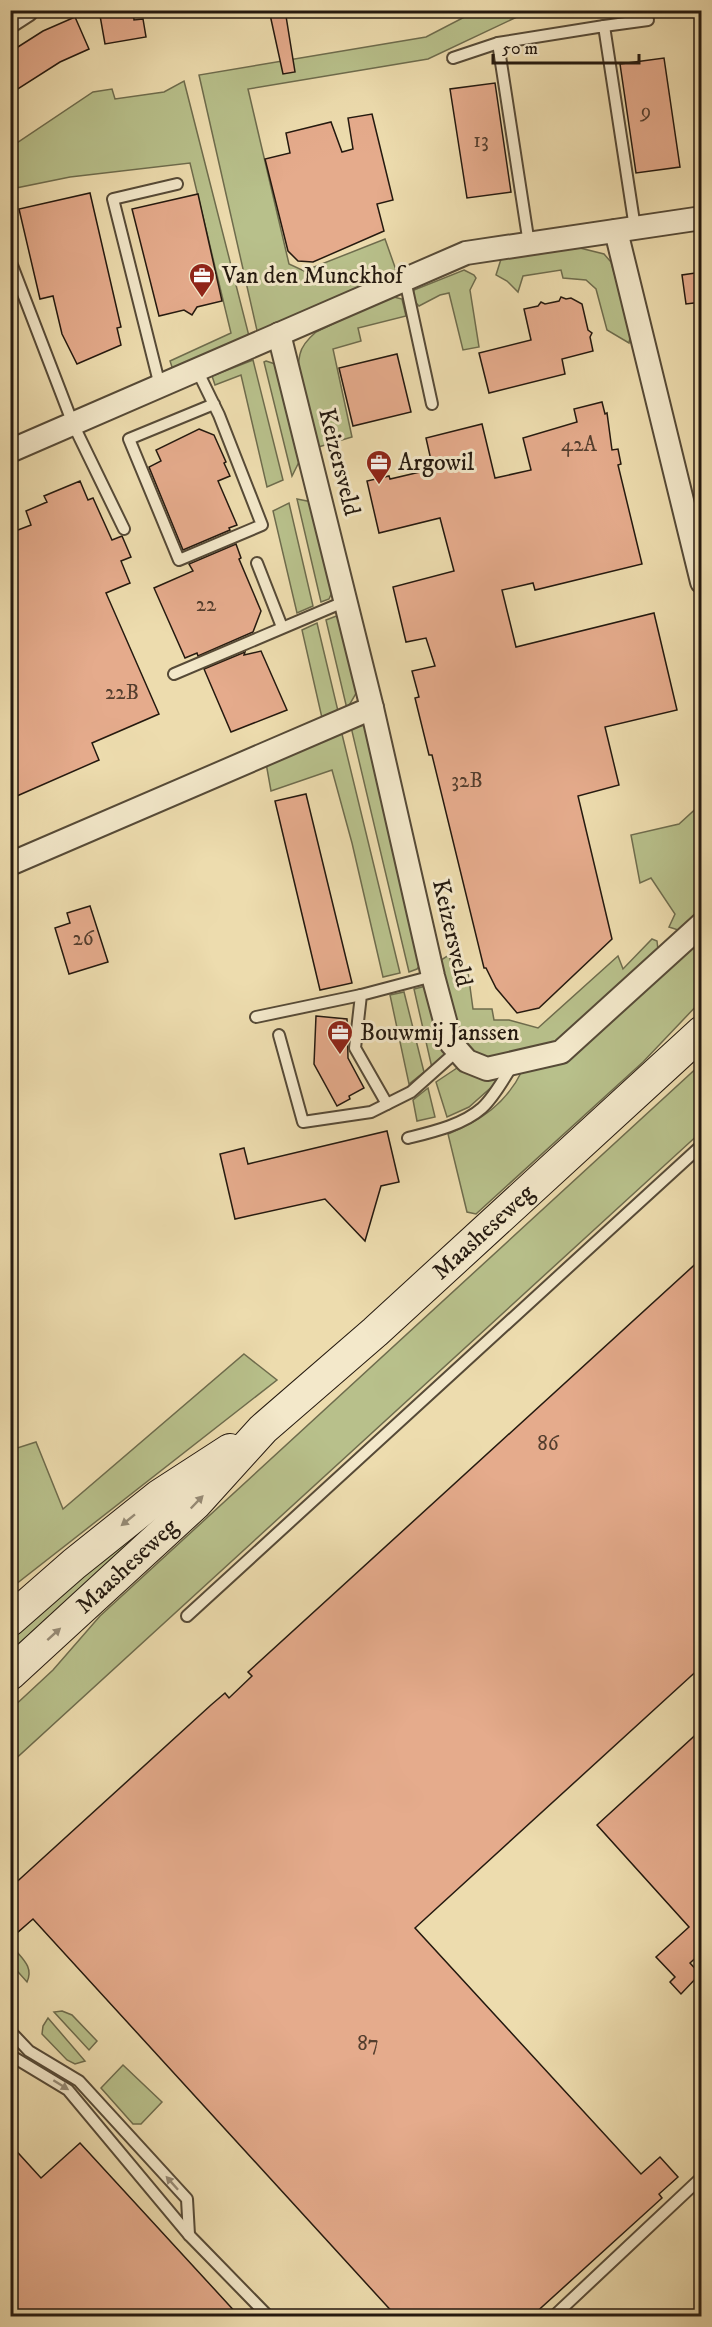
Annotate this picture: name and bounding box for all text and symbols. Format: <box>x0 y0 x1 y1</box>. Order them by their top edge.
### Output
scale bar <box>493 27 638 65</box>
text: 50 m <box>502 38 538 60</box>
house number: 9 <box>640 99 651 125</box>
house number: 13 <box>473 128 489 154</box>
office icon: Van den Munckhof <box>187 261 217 299</box>
place label: Van den Munckhof <box>221 261 406 291</box>
street label: Keizersveld <box>311 405 367 519</box>
house number: 42A <box>561 432 598 458</box>
office icon: Argowil <box>364 448 394 486</box>
place label: Argowil <box>398 448 475 478</box>
house number: 22 <box>196 592 217 618</box>
house number: 22B <box>105 680 139 706</box>
house number: 32B <box>451 768 483 794</box>
street label: Keizersveld <box>425 876 479 990</box>
house number: 26 <box>72 926 95 952</box>
office icon: Bouwmij Janssen <box>325 1018 355 1056</box>
place label: Bouwmij Janssen <box>360 1018 520 1048</box>
street label: Maasheseweg <box>426 1178 541 1287</box>
house number: 86 <box>537 1431 560 1457</box>
one-way arrow <box>190 1494 204 1509</box>
street label: Maasheseweg <box>70 1512 184 1621</box>
one-way arrow <box>120 1514 136 1527</box>
one-way arrow <box>46 1627 61 1641</box>
house number: 87 <box>357 2031 379 2057</box>
one-way arrow <box>52 2080 69 2091</box>
one-way arrow <box>165 2175 179 2190</box>

